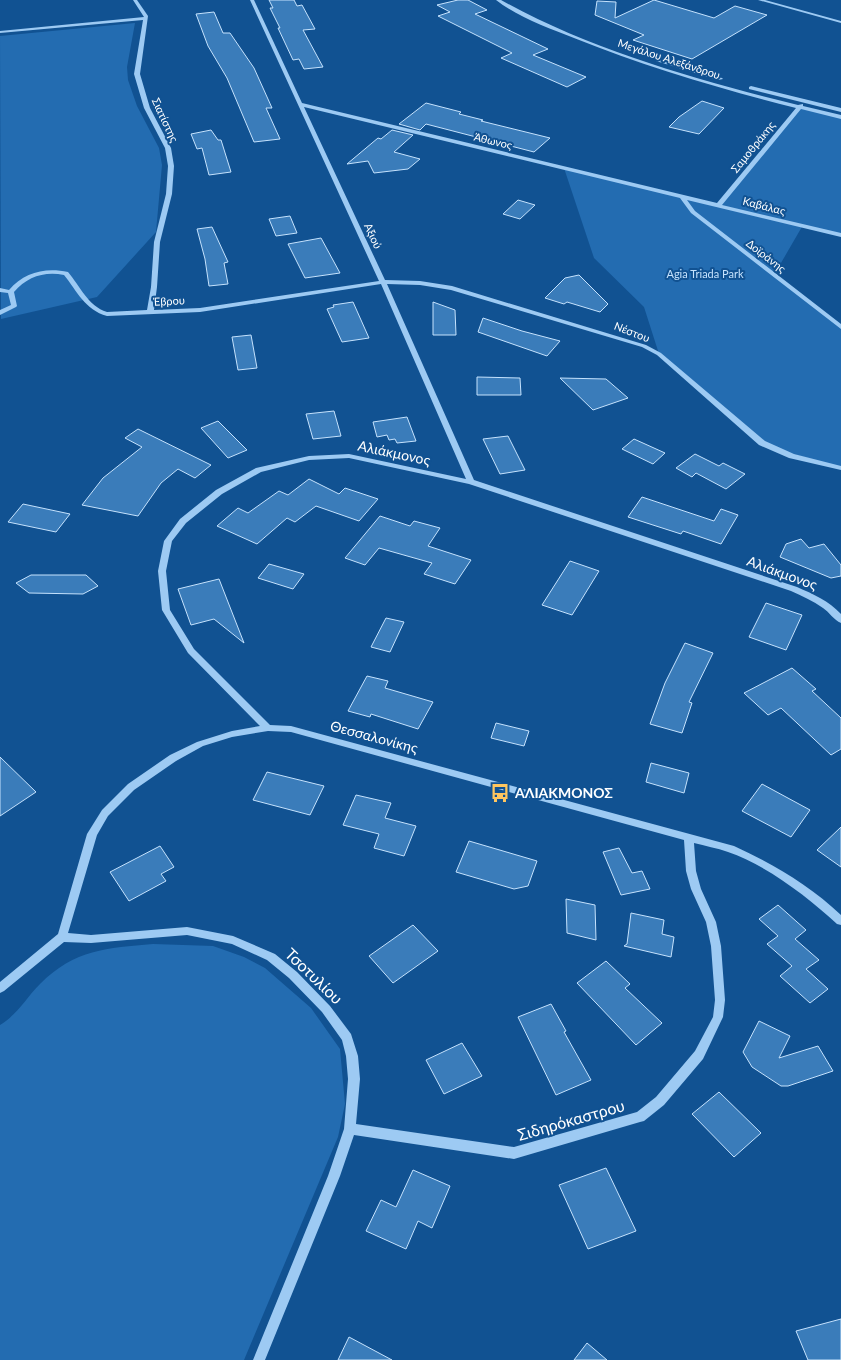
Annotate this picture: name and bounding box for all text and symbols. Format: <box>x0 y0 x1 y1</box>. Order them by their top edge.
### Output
street label: Μεγάλου Αλεξάνδρου <box>616 36 722 81</box>
street label: Σιατίστης <box>150 96 181 144</box>
street label: Σαμοθράκης <box>728 118 777 175</box>
street label: Άθωνος <box>473 129 514 152</box>
street label: Καβάλας <box>741 194 787 217</box>
street label: Αξιού <box>362 221 385 251</box>
street label: Δοϊράνης <box>744 236 789 275</box>
park label: Agia Triada Park <box>666 267 744 280</box>
street label: Έβρου <box>153 293 185 308</box>
street label: Νέστου <box>613 319 652 344</box>
street label: Αλιάκμονος <box>356 437 432 469</box>
street label: Αλιάκμονος <box>745 552 820 593</box>
street label: Θεσσαλονίκης <box>328 717 420 757</box>
bus stop icon: ΑΛΙΑΚΜΟΝΟΣ <box>489 782 511 804</box>
place label: ΑΛΙΑΚΜΟΝΟΣ <box>514 784 613 801</box>
street label: Τσοτυλίου <box>282 944 347 1008</box>
street label: Σιδηρόκαστρου <box>515 1095 627 1144</box>

